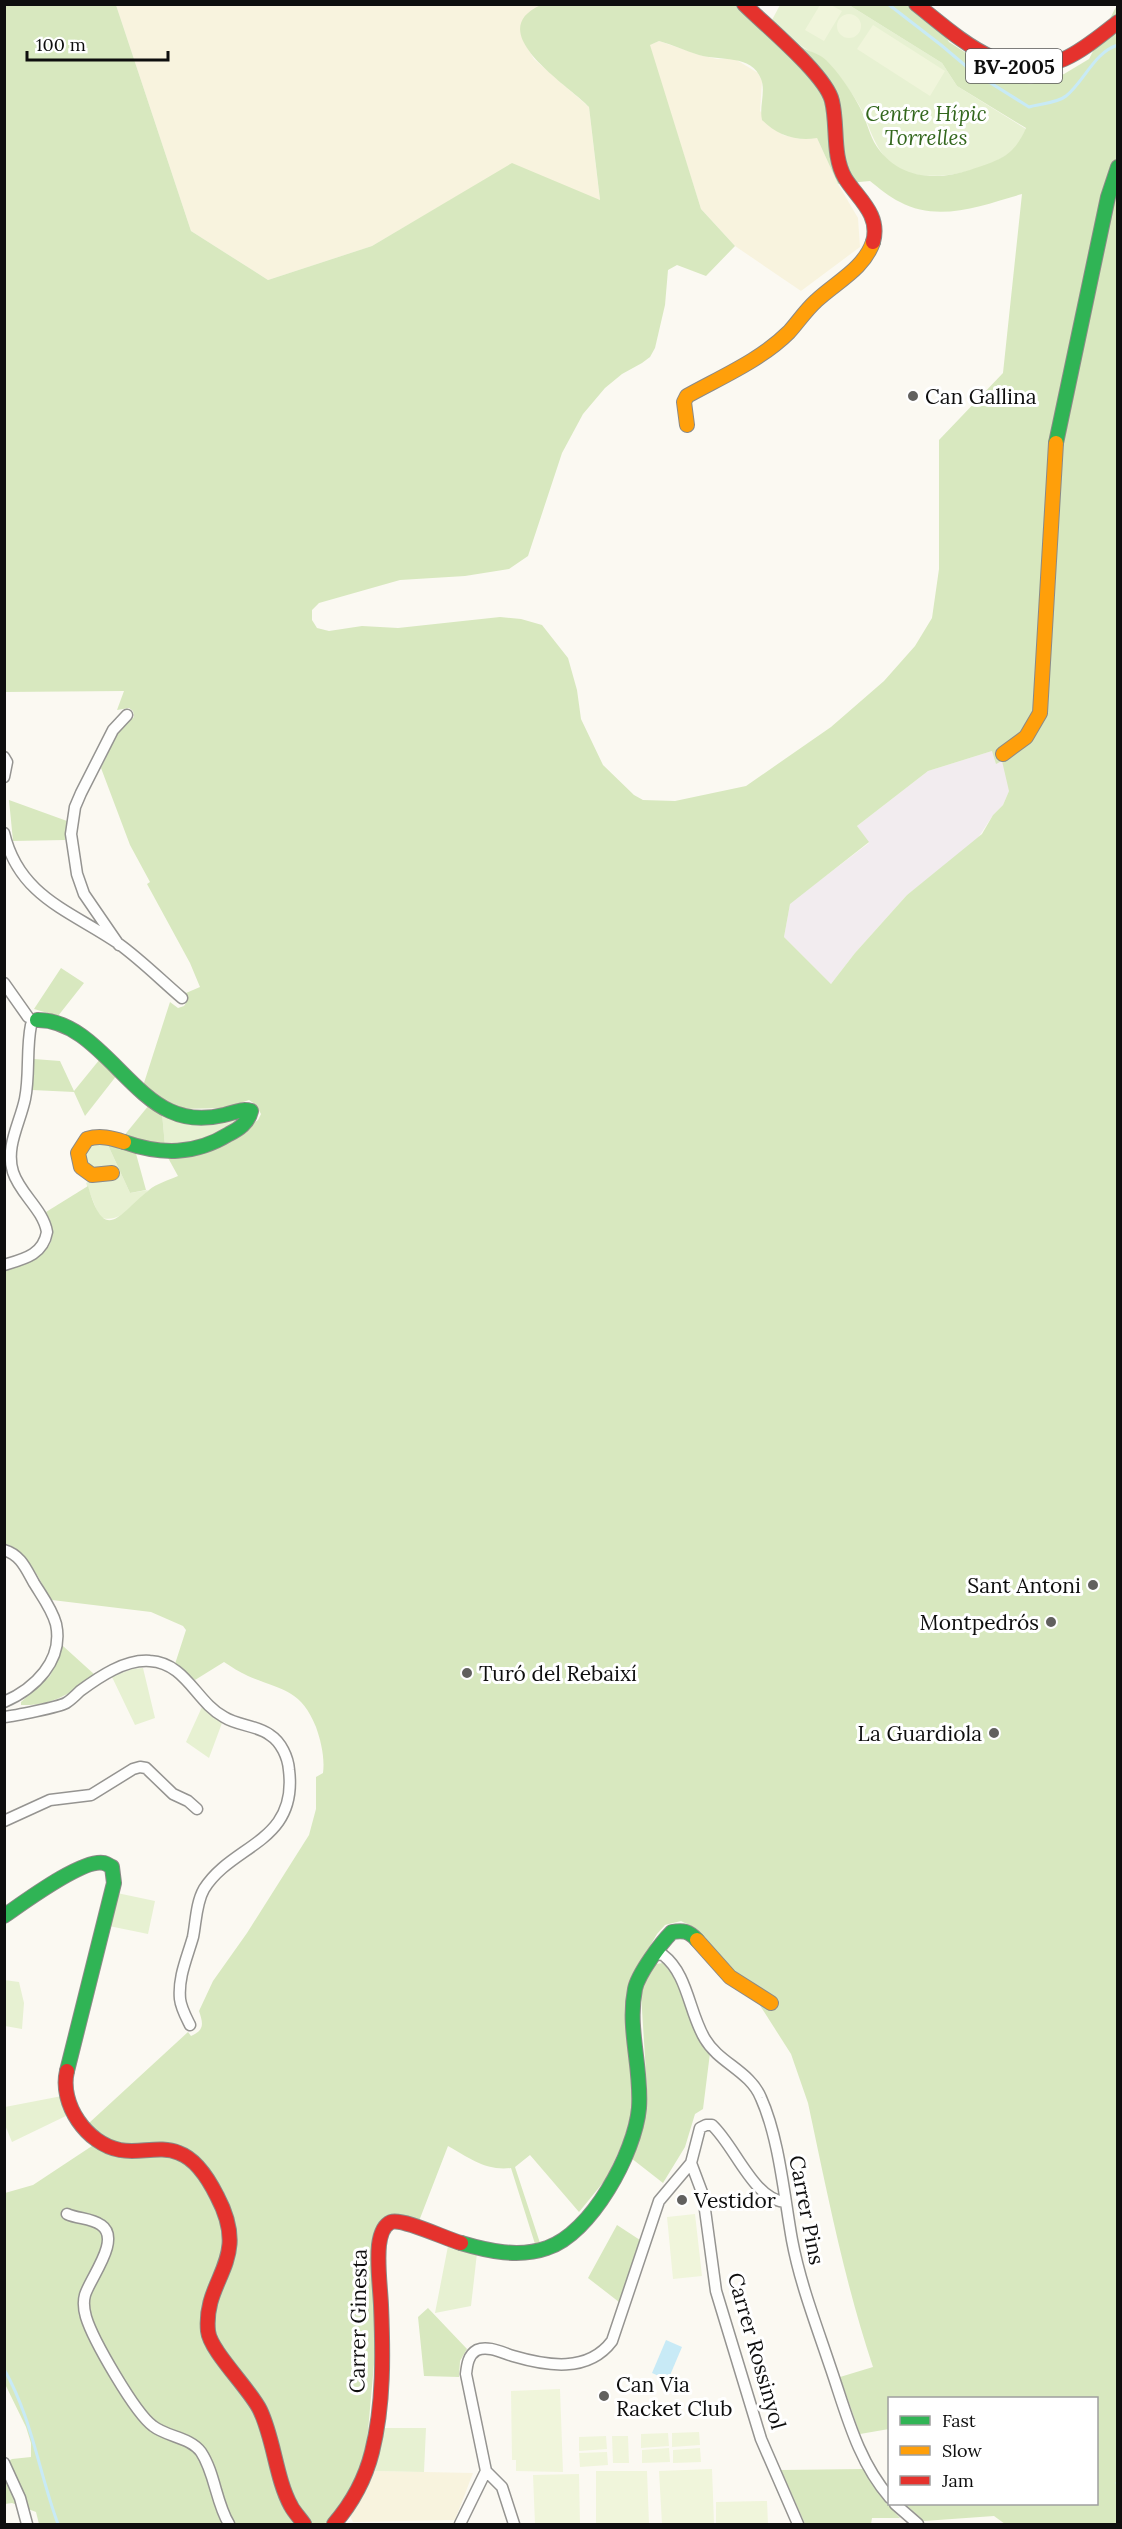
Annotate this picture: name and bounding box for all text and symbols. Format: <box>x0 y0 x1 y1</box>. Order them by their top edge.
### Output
scale bar <box>27 24 168 62</box>
text: 100 m <box>36 33 86 56</box>
road number: BV-2005 <box>966 49 1062 83</box>
park label: Centre Hípic Torrelles <box>865 100 987 151</box>
place label: Can Gallina <box>925 383 1037 410</box>
marker: Can Gallina <box>906 389 920 403</box>
place label: Sant Antoni <box>967 1572 1081 1599</box>
marker: Sant Antoni <box>1086 1578 1100 1592</box>
place label: Montpedrós <box>920 1609 1039 1636</box>
marker: Montpedrós <box>1044 1615 1058 1629</box>
place label: Turó del Rebaixí <box>479 1660 637 1687</box>
marker: Turó del Rebaixí <box>460 1666 474 1680</box>
place label: La Guardiola <box>857 1720 982 1747</box>
marker: La Guardiola <box>987 1726 1001 1740</box>
street label: Carrer Pins <box>783 2153 831 2267</box>
place label: Vestidor <box>693 2187 776 2214</box>
marker: Vestidor <box>675 2193 689 2207</box>
street label: Carrer Ginesta <box>343 2248 373 2393</box>
street label: Carrer Rossinyol <box>722 2270 792 2432</box>
place label: Can Via Racket Club <box>616 2371 732 2422</box>
marker: Can Via Racket Club <box>597 2389 611 2403</box>
legend <box>888 2397 1098 2505</box>
text: Fast <box>942 2409 976 2432</box>
text: Slow <box>942 2439 982 2462</box>
text: Jam <box>941 2469 974 2492</box>

